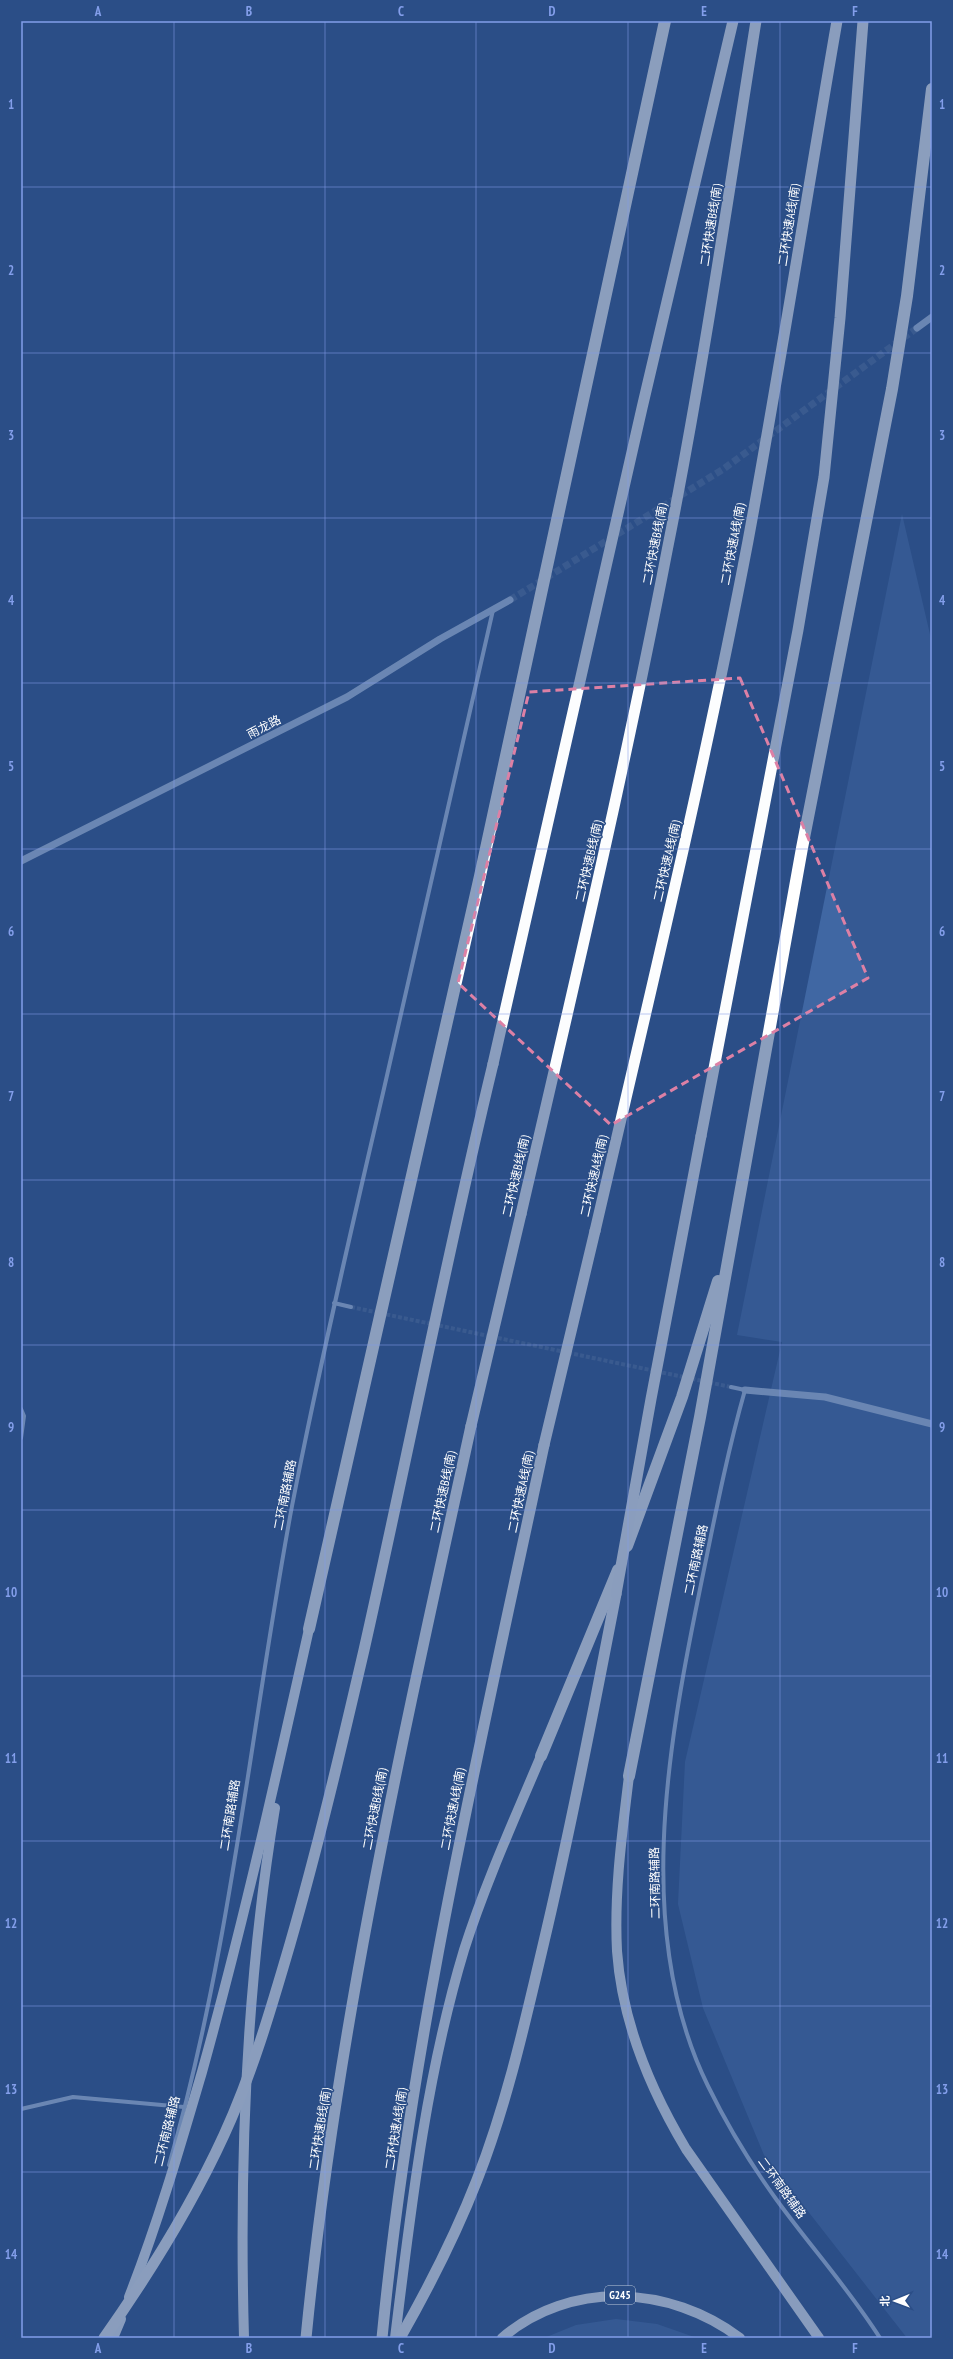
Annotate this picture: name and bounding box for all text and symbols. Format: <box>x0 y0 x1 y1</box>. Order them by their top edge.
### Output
text: A <box>94 3 102 20</box>
text: B <box>246 3 252 20</box>
text: C <box>398 3 404 20</box>
text: D <box>549 3 556 20</box>
text: E <box>701 3 707 20</box>
text: F <box>852 3 858 20</box>
text: 1 <box>8 96 14 113</box>
text: 1 <box>939 96 945 113</box>
street label: 二环快速B线(南) <box>697 182 724 267</box>
street label: 二环快速A线(南) <box>775 182 802 267</box>
text: 2 <box>8 262 14 279</box>
text: 2 <box>939 262 945 279</box>
text: 3 <box>8 427 14 444</box>
text: 3 <box>939 427 945 444</box>
street label: 二环快速B线(南) <box>639 501 670 586</box>
street label: 二环快速A线(南) <box>717 501 748 586</box>
text: 4 <box>8 592 15 609</box>
text: 4 <box>939 592 946 609</box>
street label: 雨龙路 <box>244 712 283 741</box>
text: 5 <box>8 758 14 775</box>
text: 5 <box>939 758 945 775</box>
street label: 二环快速B线(南) <box>572 818 605 903</box>
street label: 二环快速A线(南) <box>650 818 683 903</box>
text: 6 <box>8 923 14 940</box>
text: 6 <box>939 923 945 940</box>
text: 7 <box>8 1088 14 1105</box>
text: 7 <box>939 1088 945 1105</box>
street label: 二环快速B线(南) <box>499 1133 532 1218</box>
street label: 二环快速A线(南) <box>577 1133 610 1218</box>
text: 8 <box>8 1254 14 1271</box>
text: 8 <box>939 1254 945 1271</box>
text: 9 <box>8 1419 14 1436</box>
text: 9 <box>939 1419 945 1436</box>
street label: 二环快速B线(南) <box>427 1449 459 1534</box>
street label: 二环快速A线(南) <box>505 1449 537 1534</box>
street label: 二环南路辅路 <box>270 1458 299 1532</box>
street label: 二环南路辅路 <box>681 1523 710 1597</box>
text: 10 <box>5 1584 17 1601</box>
text: 10 <box>936 1584 948 1601</box>
text: 11 <box>5 1750 17 1767</box>
text: 11 <box>936 1750 948 1767</box>
street label: 二环快速B线(南) <box>359 1766 390 1851</box>
street label: 二环快速A线(南) <box>437 1766 468 1851</box>
street label: 二环南路辅路 <box>216 1778 243 1852</box>
street label: 二环南路辅路 <box>646 1847 663 1919</box>
text: 12 <box>5 1915 17 1932</box>
text: 12 <box>936 1915 948 1932</box>
text: 13 <box>5 2081 17 2098</box>
text: 13 <box>936 2081 948 2098</box>
street label: 二环快速B线(南) <box>306 2086 333 2171</box>
street label: 二环快速A线(南) <box>382 2086 409 2171</box>
street label: 二环南路辅路 <box>151 2094 183 2168</box>
street label: 二环南路辅路 <box>755 2154 810 2221</box>
text: 14 <box>5 2246 18 2263</box>
text: 14 <box>936 2246 949 2263</box>
north arrow <box>875 2281 915 2321</box>
road number: G245 <box>605 2286 635 2304</box>
text: 北 <box>878 2296 892 2307</box>
text: A <box>94 2340 102 2357</box>
text: B <box>246 2340 252 2357</box>
text: C <box>398 2340 404 2357</box>
text: D <box>549 2340 556 2357</box>
text: E <box>701 2340 707 2357</box>
text: F <box>852 2340 858 2357</box>

